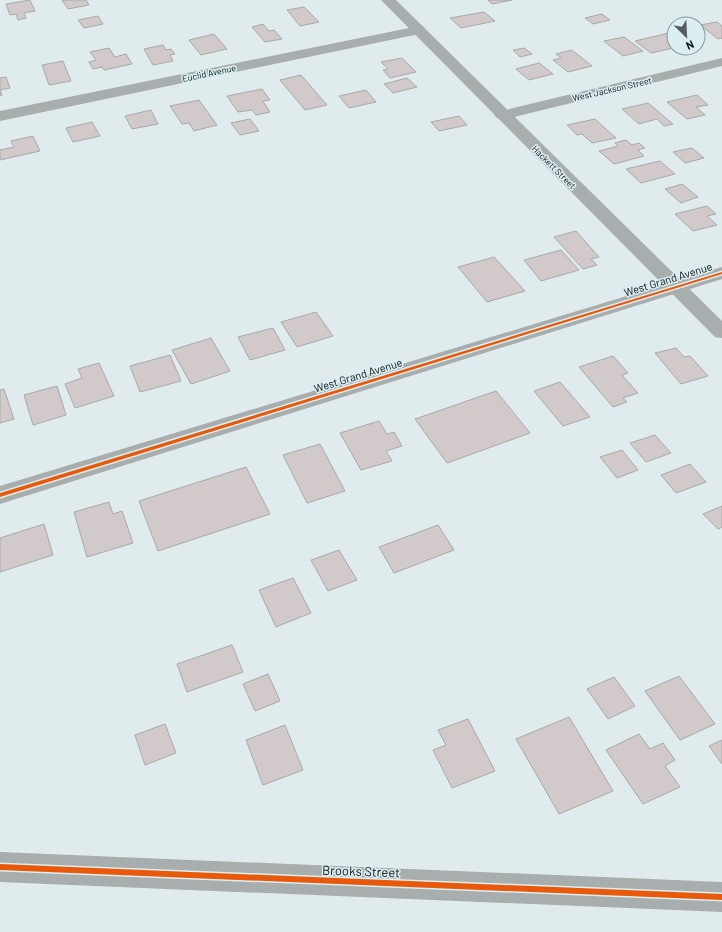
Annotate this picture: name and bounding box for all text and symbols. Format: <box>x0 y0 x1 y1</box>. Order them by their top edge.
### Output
north arrow <box>666 16 706 56</box>
text: N <box>684 38 696 53</box>
street label: Euclid Avenue <box>181 62 237 84</box>
street label: West Jackson Street <box>571 75 653 103</box>
street label: Hackett Street <box>530 143 578 191</box>
street label: West Grand Avenue <box>622 259 714 299</box>
street label: West Grand Avenue <box>312 355 404 395</box>
street label: Brooks Street <box>322 862 400 880</box>

